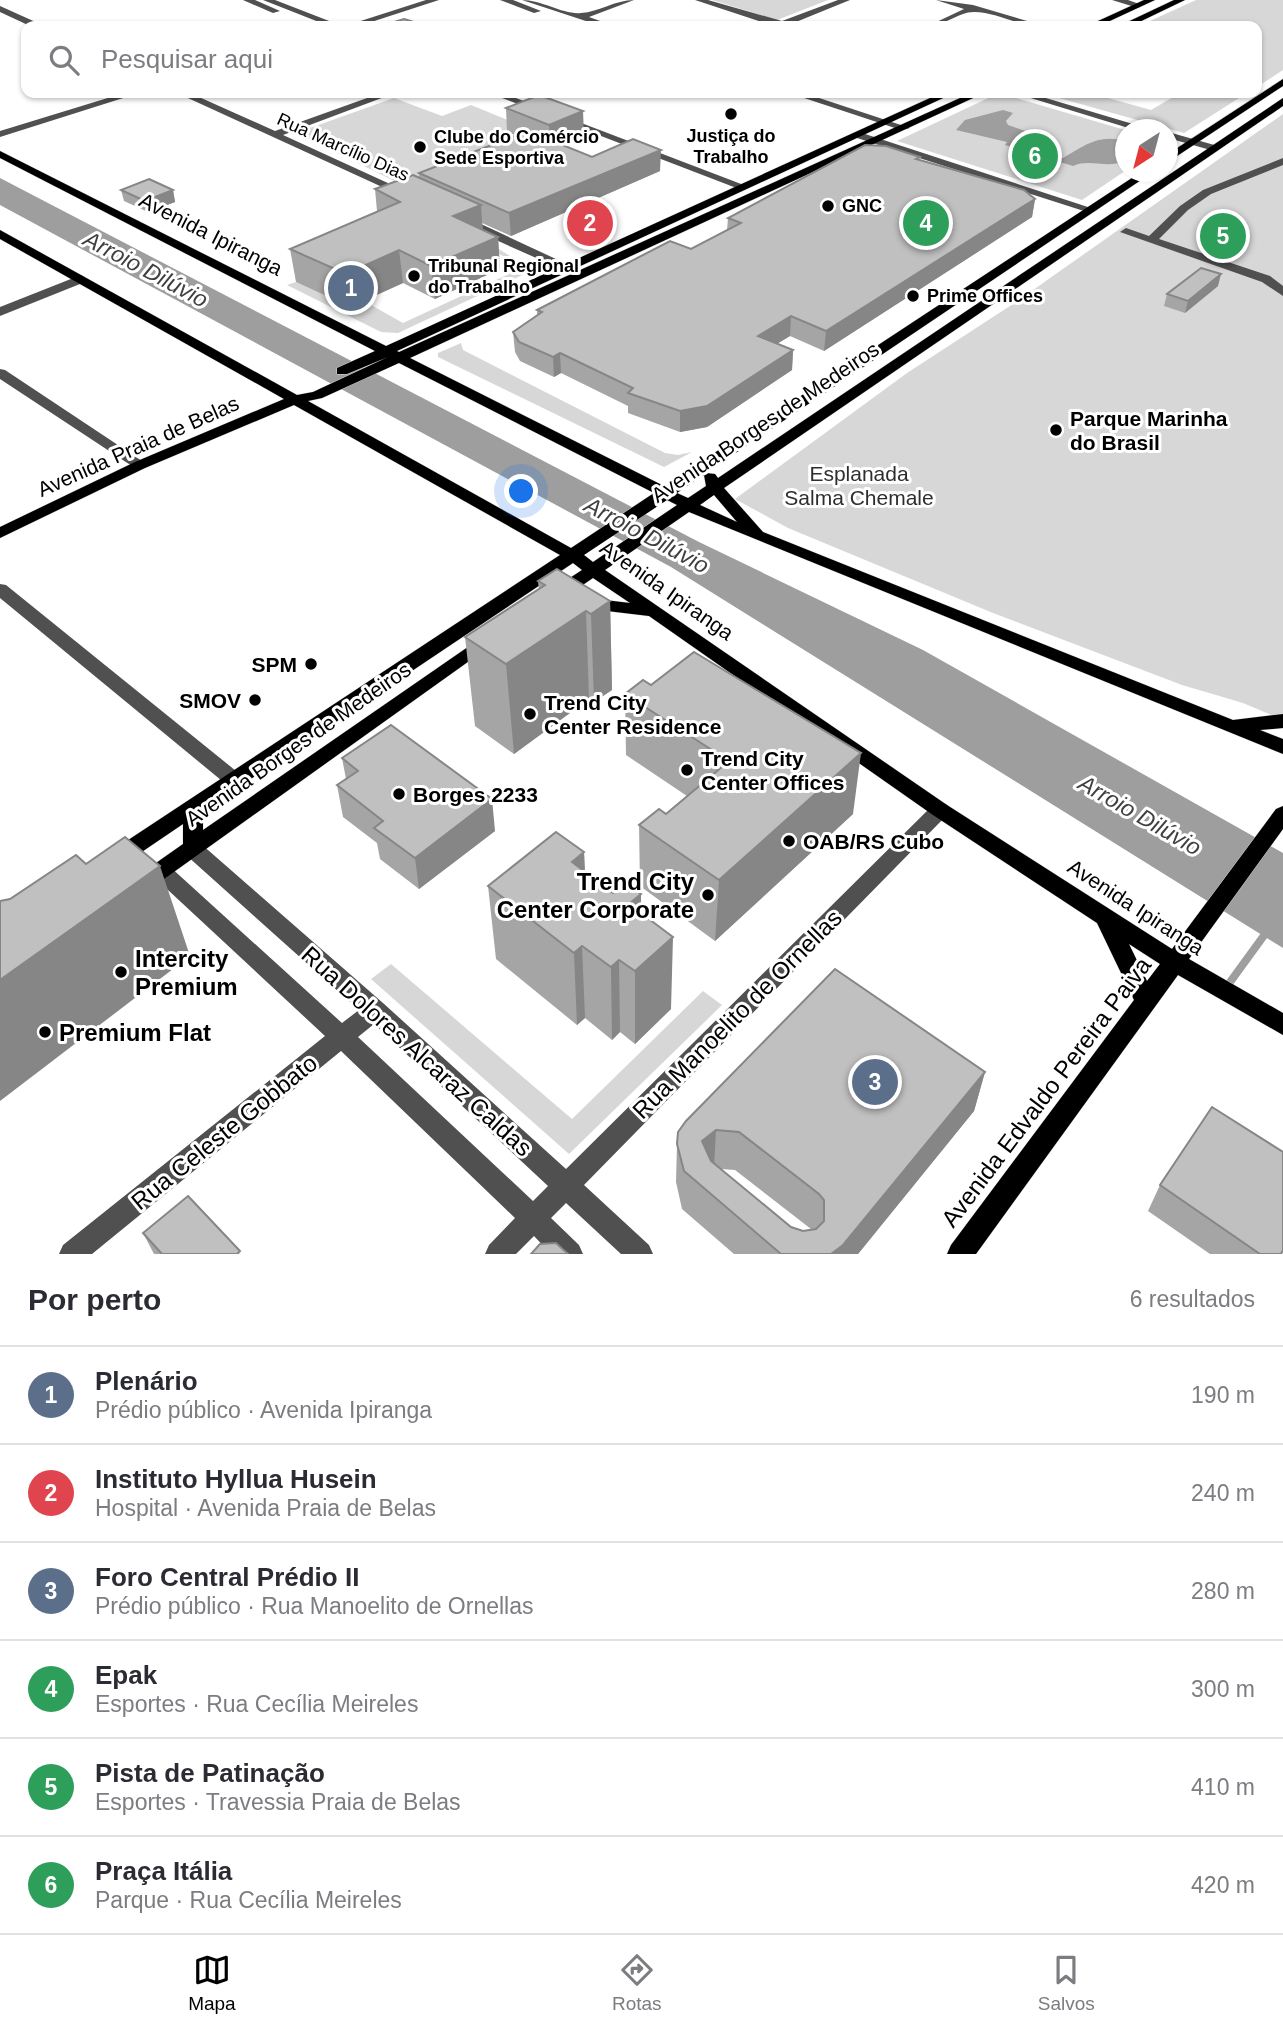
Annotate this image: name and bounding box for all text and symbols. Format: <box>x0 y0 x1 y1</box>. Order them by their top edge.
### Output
search box <box>21 21 1262 98</box>
icon: search <box>45 41 83 79</box>
text: Pesquisar aqui <box>101 44 273 74</box>
marker: Justiça do Trabalho <box>723 106 739 122</box>
street label: Rua Marcílio Dias <box>274 109 412 185</box>
north arrow <box>1115 119 1178 182</box>
place label: Justiça do Trabalho <box>686 126 776 167</box>
place label: Clube do Comércio Sede Esportiva <box>434 127 599 168</box>
pin: 6 <box>1012 130 1058 182</box>
marker: Clube do Comércio Sede Esportiva <box>412 139 428 155</box>
street label: Avenida Ipiranga <box>136 188 287 280</box>
place label: GNC <box>842 196 882 216</box>
pin: 2 <box>567 197 613 249</box>
pin: 4 <box>903 197 949 249</box>
marker: GNC <box>820 198 836 214</box>
pin: 5 <box>1200 210 1246 262</box>
water label: Arroio Dilúvio <box>78 224 213 313</box>
place label: Tribunal Regional do Trabalho <box>428 256 579 297</box>
pin: 1 <box>328 262 374 314</box>
marker: Tribunal Regional do Trabalho <box>406 268 422 284</box>
place label: Prime Offices <box>927 286 1043 306</box>
marker: Prime Offices <box>905 288 921 304</box>
street label: Avenida Borges de Medeiros <box>647 337 883 507</box>
street label: Avenida Praia de Belas <box>34 391 242 501</box>
place label: Parque Marinha do Brasil <box>1070 407 1228 454</box>
marker: Parque Marinha do Brasil <box>1048 422 1064 438</box>
park label: Esplanada Salma Chemale <box>784 462 934 509</box>
your location <box>504 474 538 508</box>
water label: Arroio Dilúvio <box>579 490 714 579</box>
street label: Avenida Ipiranga <box>596 535 738 645</box>
place label: SPM <box>251 653 297 676</box>
marker: SPM <box>303 656 319 672</box>
street label: Avenida Borges de Medeiros <box>181 657 415 831</box>
place label: SMOV <box>179 689 241 712</box>
place label: Trend City Center Residence <box>544 691 721 738</box>
marker: SMOV <box>247 692 263 708</box>
marker: Trend City Center Residence <box>522 706 538 722</box>
place label: Trend City Center Offices <box>701 747 845 794</box>
marker: Trend City Center Offices <box>679 762 695 778</box>
water label: Arroio Dilúvio <box>1073 769 1206 861</box>
place label: Borges 2233 <box>413 783 538 806</box>
marker: Borges 2233 <box>391 786 407 802</box>
place label: OAB/RS Cubo <box>803 830 944 853</box>
marker: OAB/RS Cubo <box>781 833 797 849</box>
street label: Avenida Ipiranga <box>1064 855 1208 960</box>
place label: Trend City Center Corporate <box>497 868 695 923</box>
marker: Trend City Center Corporate <box>700 887 716 903</box>
street label: Rua Manoelito de Ornellas <box>627 904 847 1124</box>
street label: Rua Dolores Alcaraz Caldas <box>296 941 538 1161</box>
place label: Intercity Premium <box>135 945 238 1000</box>
street label: Avenida Edvaldo Pereira Paiva <box>936 951 1157 1232</box>
marker: Intercity Premium <box>113 964 129 980</box>
place label: Premium Flat <box>59 1019 211 1046</box>
marker: Premium Flat <box>37 1024 53 1040</box>
street label: Rua Celeste Gobbato <box>126 1049 322 1215</box>
pin: 3 <box>852 1056 898 1108</box>
text: Por perto <box>28 1283 161 1316</box>
text: 6 resultados <box>1130 1286 1255 1312</box>
text: Plenário <box>95 1366 198 1396</box>
text: 1 <box>45 1382 57 1408</box>
text: 190 m <box>1191 1382 1255 1408</box>
text: Prédio público · Avenida Ipiranga <box>95 1397 432 1423</box>
text: Instituto Hyllua Husein <box>95 1464 377 1494</box>
text: 2 <box>45 1480 57 1506</box>
text: 240 m <box>1191 1480 1255 1506</box>
text: Hospital · Avenida Praia de Belas <box>95 1495 436 1521</box>
text: Foro Central Prédio II <box>95 1562 359 1592</box>
text: 3 <box>45 1578 57 1604</box>
text: 280 m <box>1191 1578 1255 1604</box>
text: Prédio público · Rua Manoelito de Ornellas <box>95 1593 534 1619</box>
text: Epak <box>95 1660 157 1690</box>
text: 4 <box>45 1676 57 1702</box>
text: 300 m <box>1191 1676 1255 1702</box>
text: Esportes · Rua Cecília Meireles <box>95 1691 418 1717</box>
text: Pista de Patinação <box>95 1758 325 1788</box>
text: 5 <box>45 1774 57 1800</box>
text: 410 m <box>1191 1774 1255 1800</box>
text: Esportes · Travessia Praia de Belas <box>95 1789 461 1815</box>
text: Praça Itália <box>95 1856 232 1886</box>
text: 6 <box>45 1872 57 1898</box>
text: 420 m <box>1191 1872 1255 1898</box>
text: Parque · Rua Cecília Meireles <box>95 1887 402 1913</box>
tab: Mapa <box>188 1951 236 2015</box>
tab: Rotas <box>612 1951 662 2015</box>
tab: Salvos <box>1038 1951 1095 2015</box>

